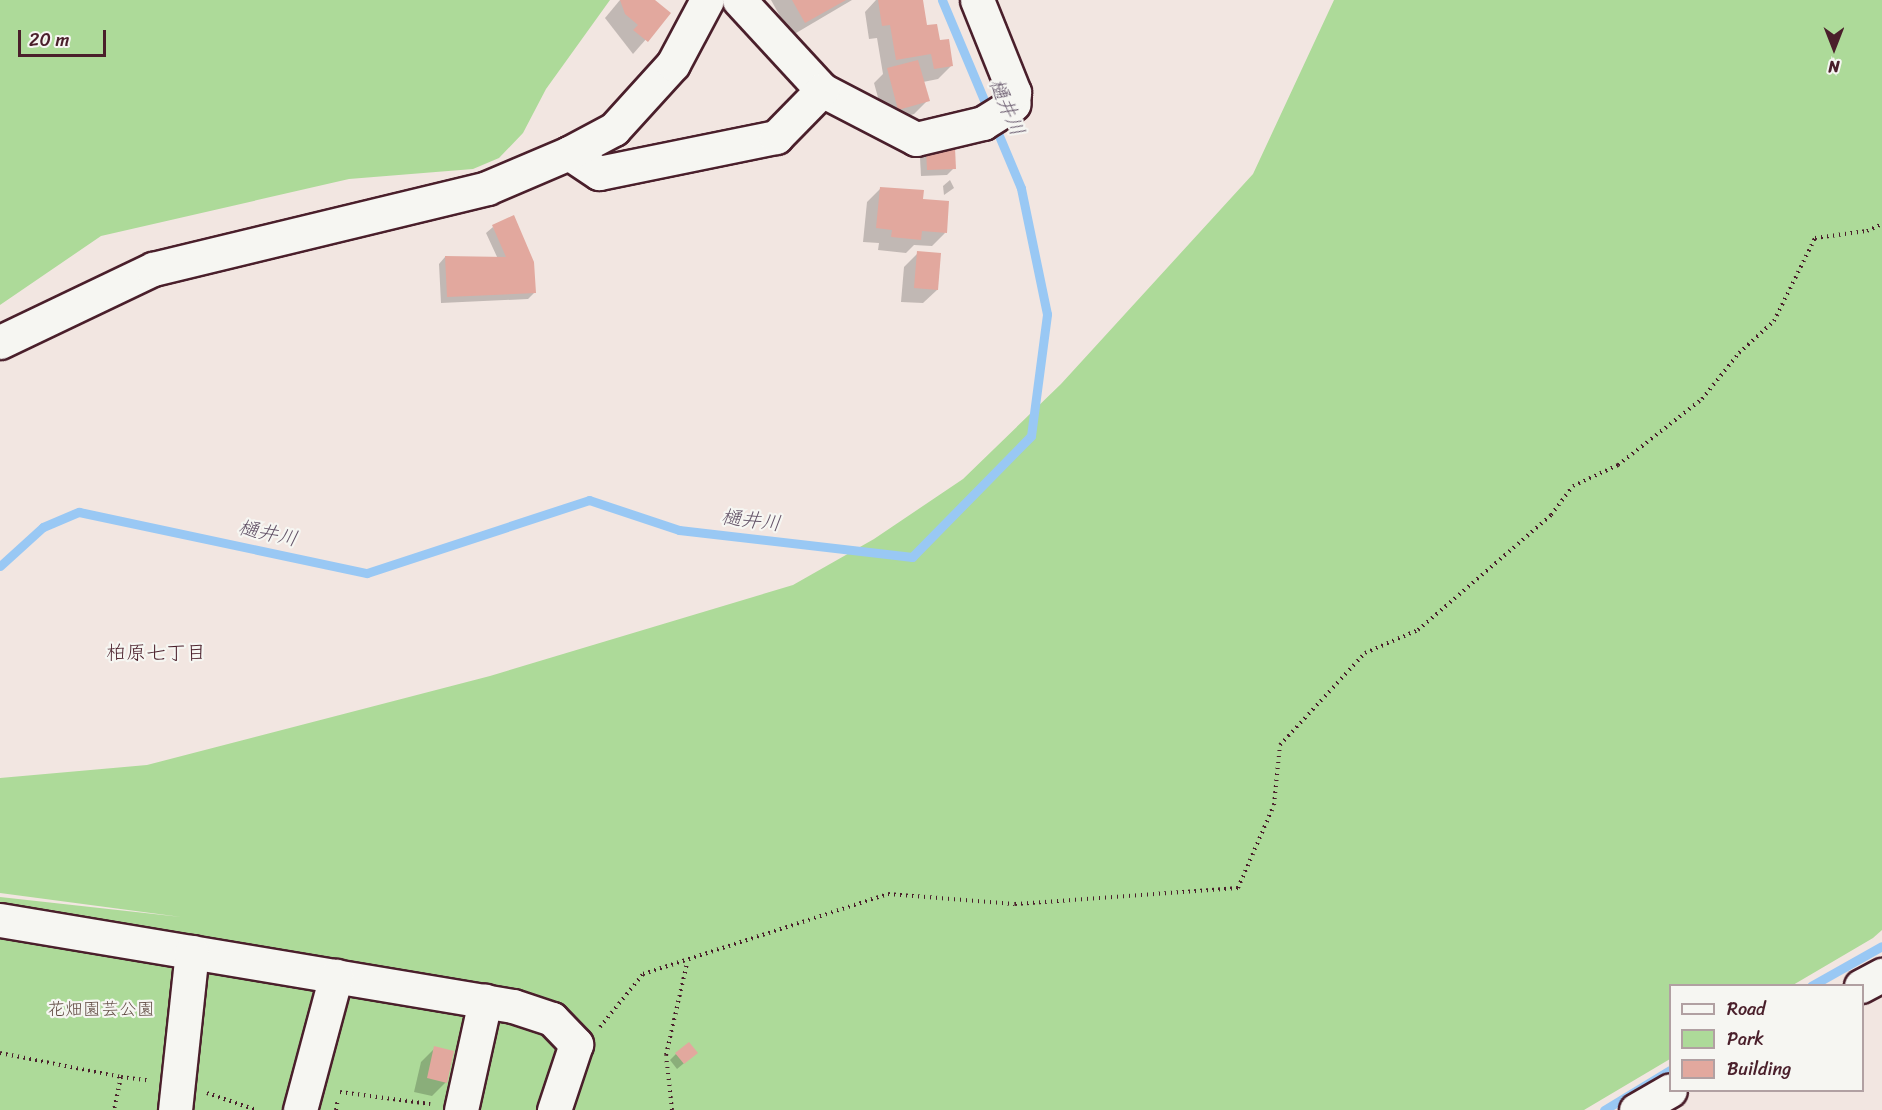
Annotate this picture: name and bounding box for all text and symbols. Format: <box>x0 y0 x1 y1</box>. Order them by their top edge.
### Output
scale bar <box>21 18 110 56</box>
north arrow <box>1804 18 1864 78</box>
text: 20 m <box>29 24 69 56</box>
text: N <box>1828 52 1840 81</box>
water label: 樋井川 <box>984 75 1030 139</box>
water label: 樋井川 <box>720 504 782 536</box>
water label: 樋井川 <box>236 515 300 551</box>
district label: 柏原七丁目 <box>106 640 206 664</box>
legend <box>1669 984 1864 1092</box>
text: Road <box>1727 993 1766 1025</box>
park label: 花畑園芸公園 <box>47 998 155 1020</box>
text: Park <box>1727 1023 1764 1055</box>
text: Building <box>1727 1053 1791 1085</box>

